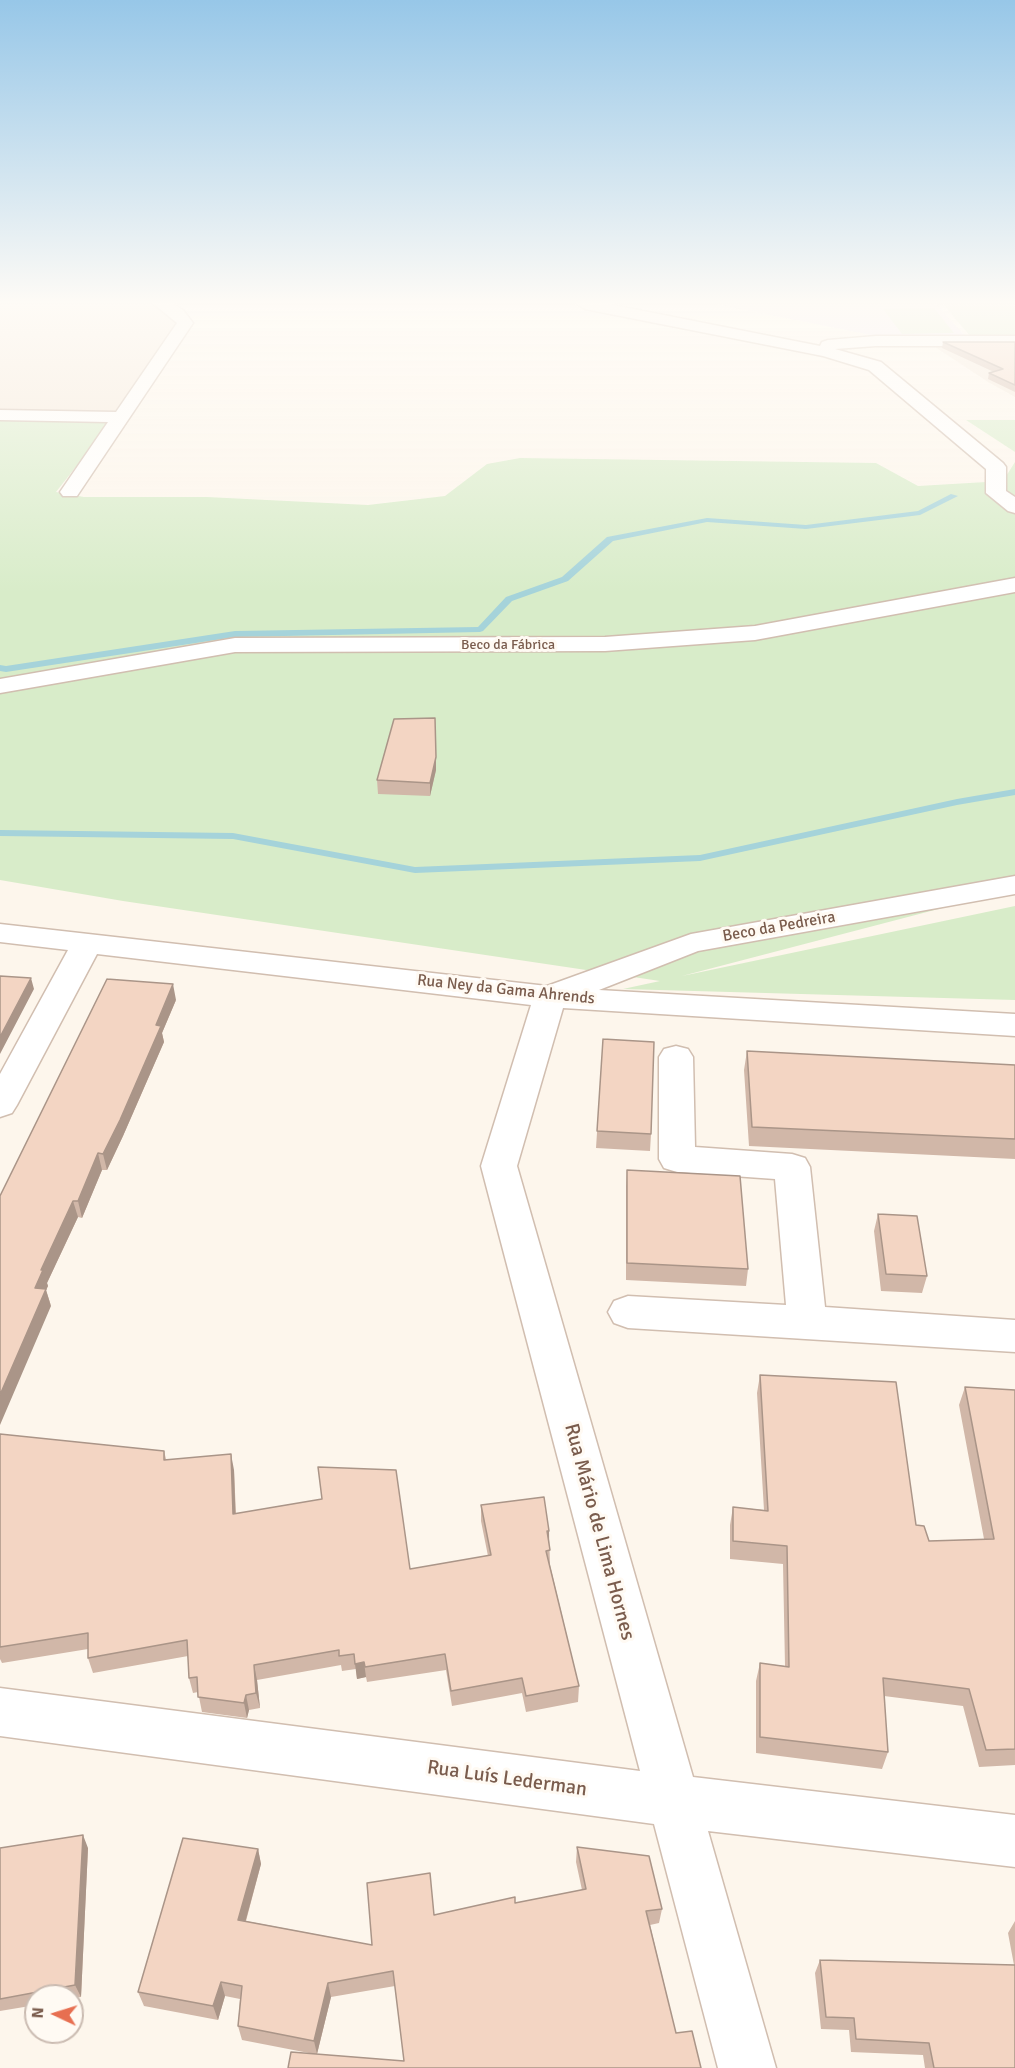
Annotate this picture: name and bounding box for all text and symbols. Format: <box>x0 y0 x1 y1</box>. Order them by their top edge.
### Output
street label: Beco da Fábrica <box>461 637 555 653</box>
street label: Beco da Pedreira <box>721 908 837 946</box>
street label: Rua Ney da Gama Ahrends <box>416 971 596 1009</box>
street label: Rua Mário de Lima Hornes <box>559 1421 639 1643</box>
street label: Rua Luís Lederman <box>425 1756 589 1802</box>
north arrow <box>24 1984 84 2044</box>
text: N <box>28 2007 48 2019</box>

